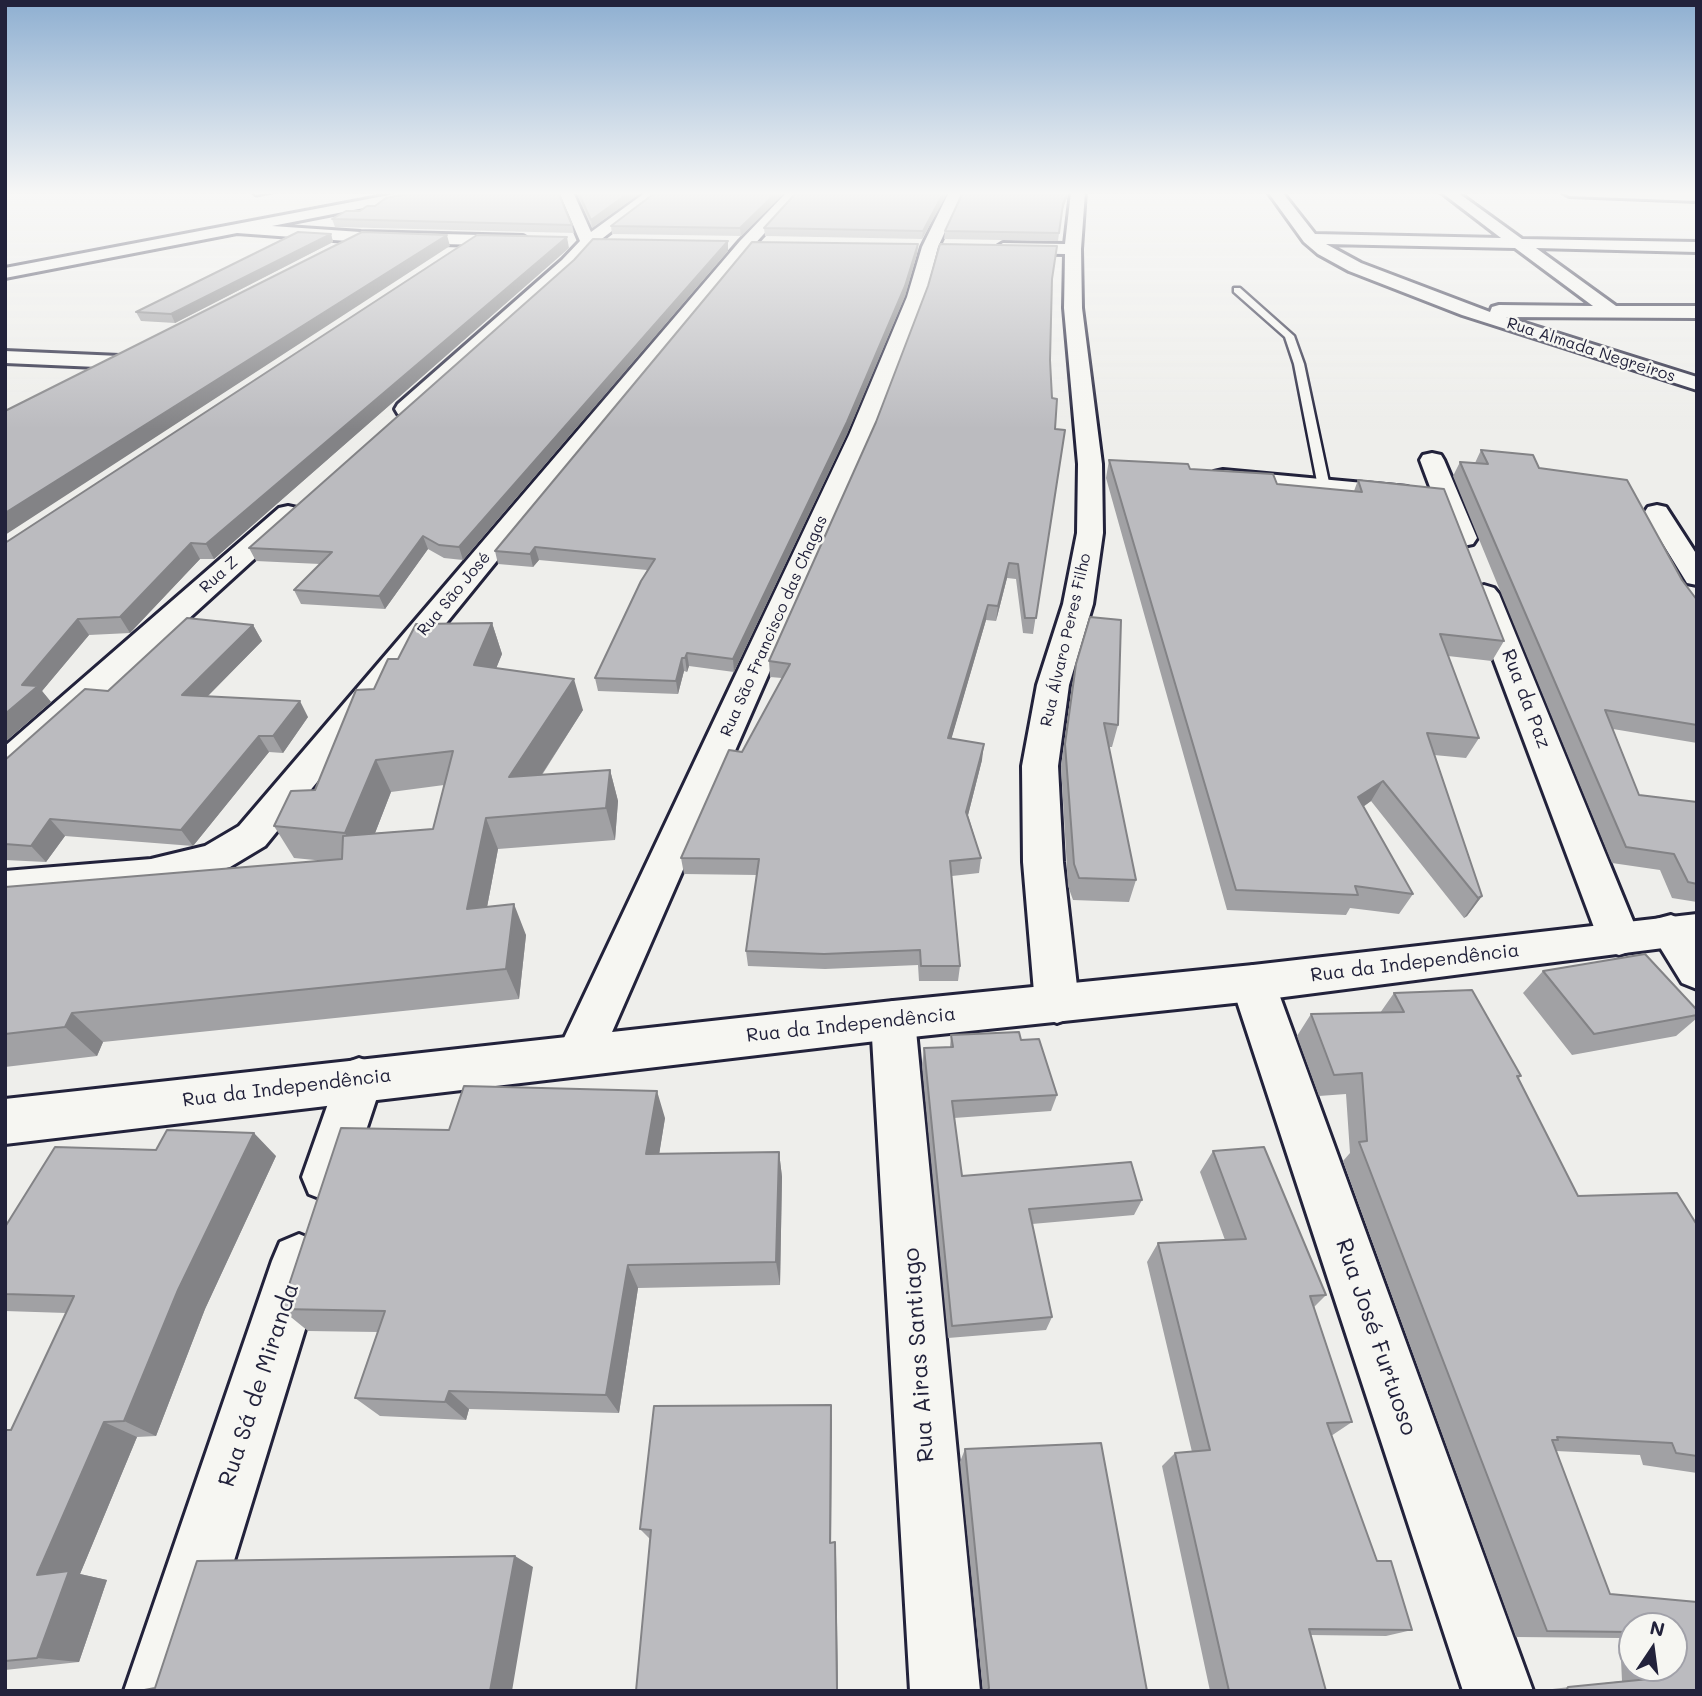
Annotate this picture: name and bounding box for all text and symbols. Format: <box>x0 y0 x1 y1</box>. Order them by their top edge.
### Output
street label: Rua Almada Negreiros <box>1504 314 1678 386</box>
street label: Rua São Francisco das Chagas <box>716 512 832 740</box>
street label: Rua São José <box>413 548 495 640</box>
street label: Rua Álvaro Peres Filho <box>1037 552 1095 728</box>
street label: Rua Z <box>196 553 242 597</box>
street label: Rua da Paz <box>1497 646 1555 752</box>
street label: Rua da Independência <box>1309 939 1521 987</box>
street label: Rua da Independência <box>745 1003 957 1047</box>
street label: Rua da Independência <box>181 1064 393 1112</box>
street label: Rua José Furtuoso <box>1329 1235 1423 1439</box>
street label: Rua Airas Santiago <box>898 1247 940 1463</box>
street label: Rua Sá de Miranda <box>213 1280 305 1490</box>
north arrow <box>1618 1612 1688 1682</box>
text: N <box>1648 1614 1667 1642</box>

